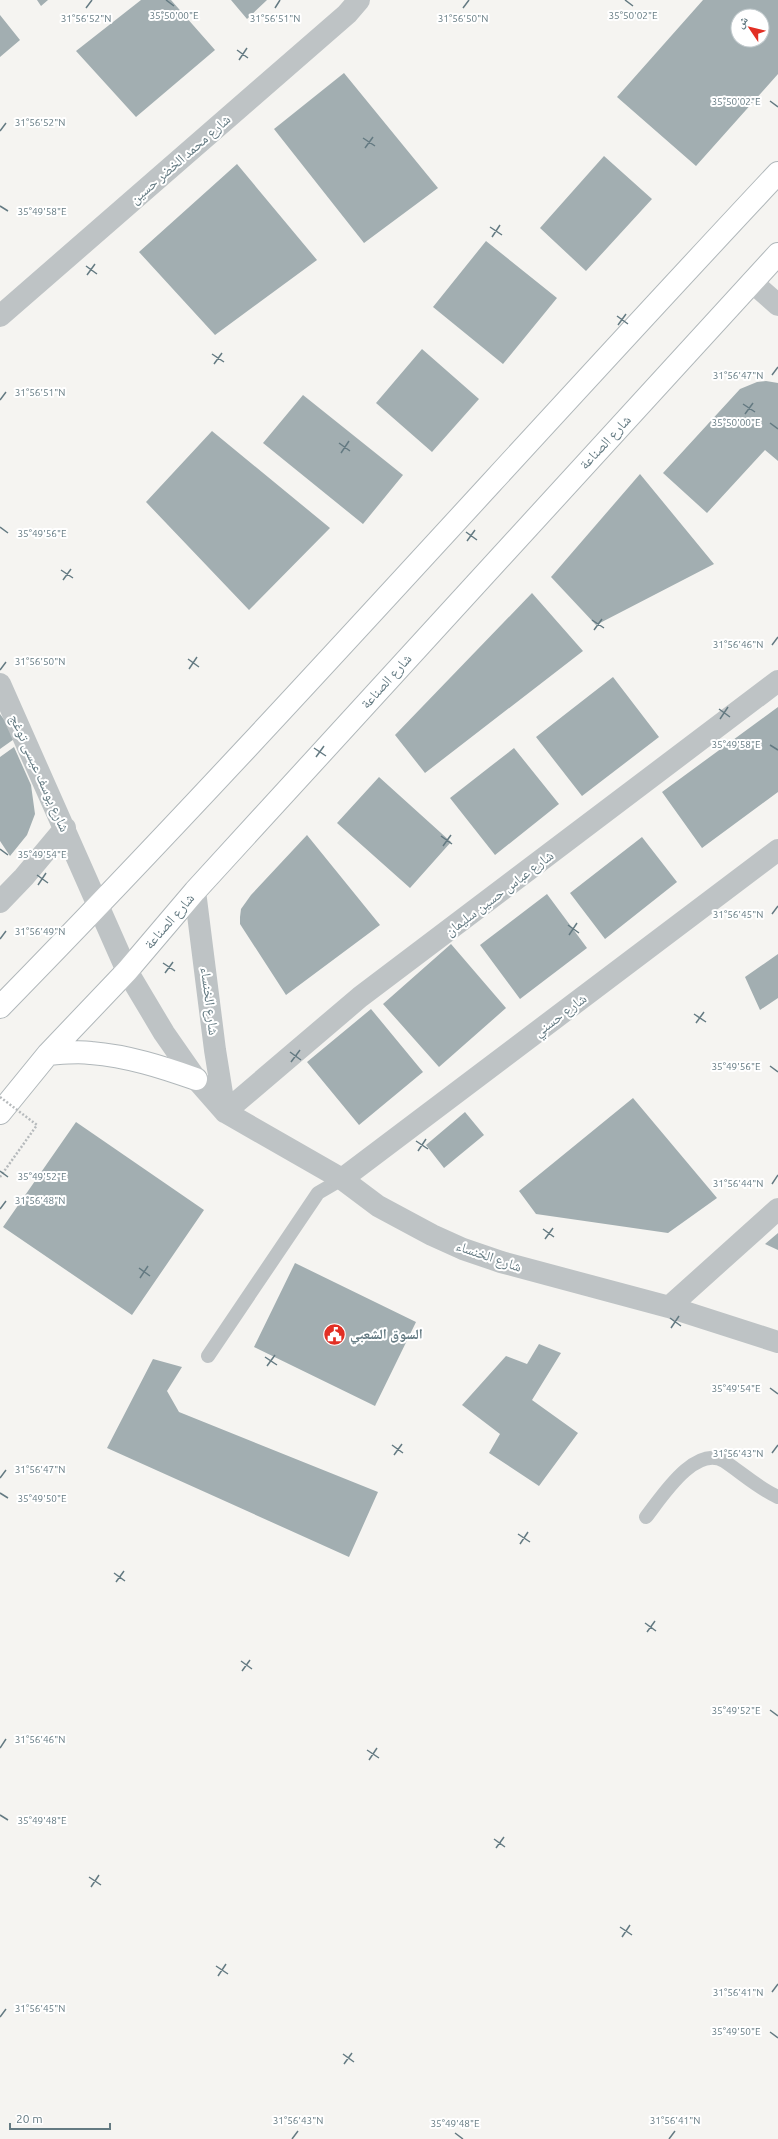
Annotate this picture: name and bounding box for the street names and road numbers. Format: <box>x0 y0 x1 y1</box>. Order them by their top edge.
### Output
street label: شارع محمد الخضر حسين <box>126 111 235 209</box>
street label: شارع الصناعة <box>576 412 636 474</box>
street label: شارع الصناعة <box>357 650 416 713</box>
street label: شارع يوسف عيسى توغج <box>5 712 73 835</box>
street label: شارع عباس حسين سليمان <box>442 847 558 941</box>
street label: شارع الصناعة <box>141 890 199 953</box>
street label: شارع الخنساء <box>196 966 222 1036</box>
street label: شارع حسني <box>531 990 592 1043</box>
street label: شارع الخنساء <box>453 1237 524 1277</box>

